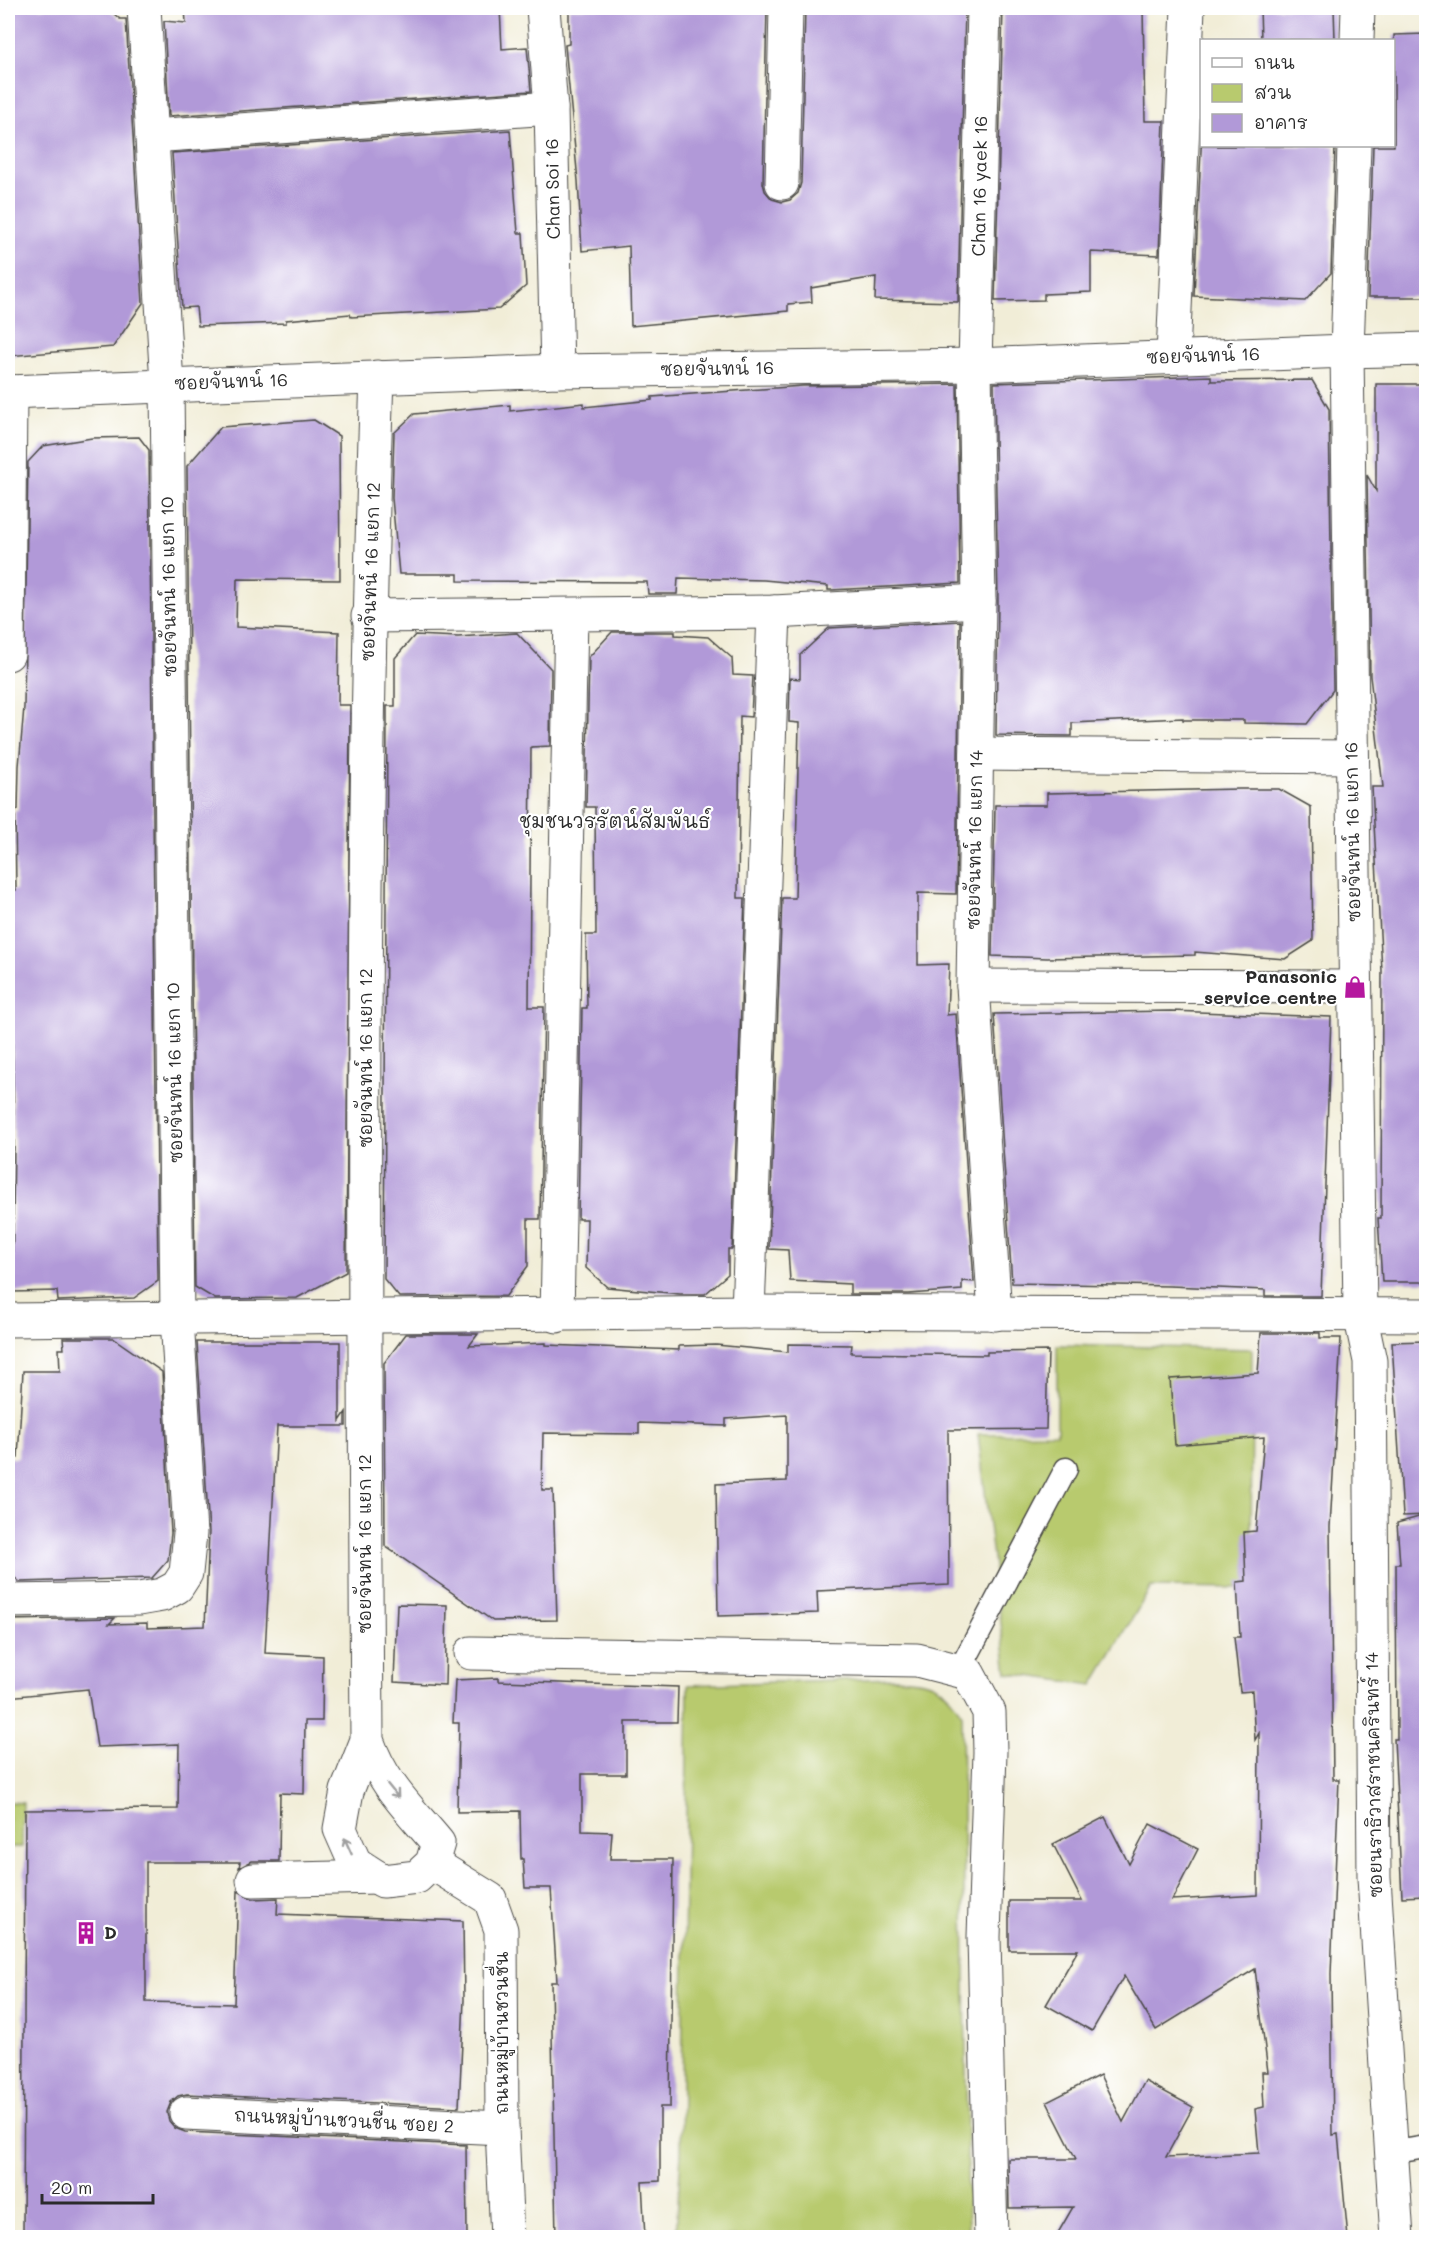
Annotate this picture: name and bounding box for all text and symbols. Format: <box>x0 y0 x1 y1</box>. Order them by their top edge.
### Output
legend <box>1200 39 1395 147</box>
text: ถนน <box>1254 50 1295 74</box>
text: สวน <box>1254 80 1291 104</box>
text: อาคาร <box>1254 110 1308 134</box>
street label: Chan 16 yaek 16 <box>966 115 992 256</box>
street label: Chan Soi 16 <box>539 138 565 240</box>
street label: ซอยจันทน์ 16 <box>1146 341 1260 369</box>
street label: ซอยจันทน์ 16 <box>660 355 774 381</box>
street label: ซอยจันทน์ 16 <box>174 367 288 395</box>
street label: ซอยจันทน์ 16 แยก 12 <box>355 482 385 662</box>
street label: ซอยจันทน์ 16 แยก 10 <box>154 497 182 677</box>
street label: ซอยจันทน์ 16 แยก 16 <box>1338 742 1366 922</box>
street label: ซอยจันทน์ 16 แยก 14 <box>960 749 988 930</box>
district label: ชุมชนวรรัตน์สัมพันธ์ <box>519 807 711 837</box>
place label: Panasonic service centre <box>1204 964 1337 1009</box>
street label: ซอยจันทน์ 16 แยก 12 <box>353 968 377 1148</box>
shop icon: Panasonic service centre <box>1342 974 1368 1000</box>
street label: ซอยจันทน์ 16 แยก 10 <box>160 983 188 1163</box>
street label: ซอยจันทน์ 16 แยก 12 <box>352 1454 376 1634</box>
street label: ซอยนราธิวาสราชนครินทร์ 14 <box>1359 1652 1387 1898</box>
one-way arrow <box>387 1783 400 1799</box>
one-way arrow <box>342 1837 353 1855</box>
building icon: D <box>73 1920 99 1946</box>
place label: D <box>104 1920 117 1944</box>
street label: ถนนหมู่บ้านชวนชื่น <box>484 1951 515 2115</box>
street label: ถนนหมู่บ้านชวนชื่น ซอย 2 <box>233 2097 455 2140</box>
scale bar <box>42 2167 153 2205</box>
text: 20 m <box>51 2175 92 2199</box>

